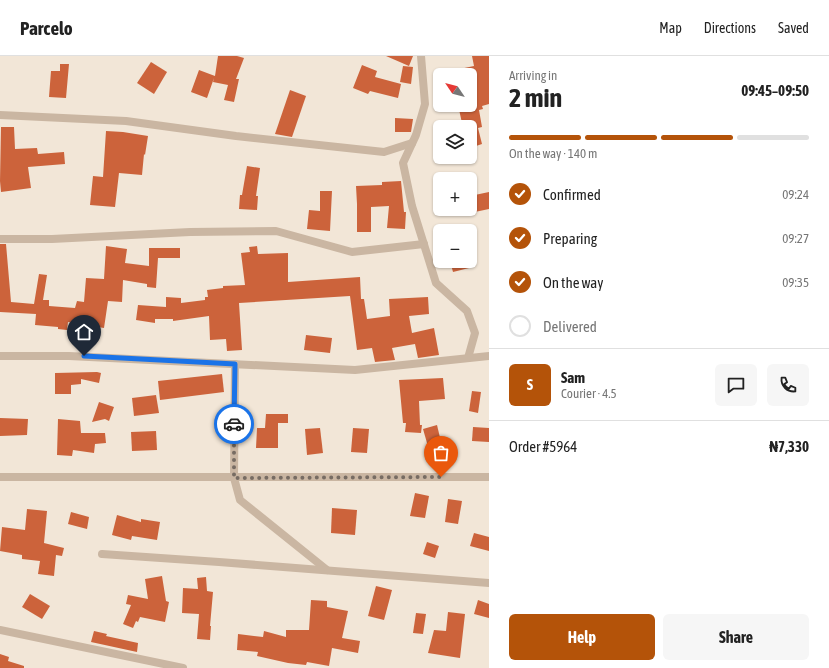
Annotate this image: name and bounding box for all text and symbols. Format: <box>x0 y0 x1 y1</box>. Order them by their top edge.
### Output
text: Parcelo <box>20 17 73 39</box>
text: Map <box>659 20 682 36</box>
text: Directions <box>704 20 756 36</box>
text: Saved <box>778 20 809 36</box>
north arrow <box>433 68 477 112</box>
map controls <box>433 68 477 268</box>
text: Arriving in <box>509 68 557 83</box>
text: 09:45–09:50 <box>741 82 809 99</box>
text: 2 min <box>509 83 562 113</box>
button: layers <box>433 120 477 164</box>
text: On the way · 140 m <box>509 146 597 161</box>
button: + <box>433 172 477 216</box>
icon: check <box>509 183 531 205</box>
text: Confirmed <box>543 186 601 203</box>
text: 09:24 <box>782 187 809 202</box>
button: − <box>433 224 477 268</box>
icon: check <box>509 227 531 249</box>
text: Preparing <box>543 230 597 247</box>
text: 09:27 <box>782 231 809 246</box>
icon: check <box>509 271 531 293</box>
text: On the way <box>543 274 604 291</box>
text: 09:35 <box>782 275 809 290</box>
pin <box>67 315 101 356</box>
text: Delivered <box>543 318 597 335</box>
icon: home <box>73 321 95 343</box>
button: chat <box>715 364 757 406</box>
button: phone <box>767 364 809 406</box>
text: Sam <box>561 369 585 386</box>
text: S <box>527 376 533 393</box>
text: Courier · 4.5 <box>561 386 617 401</box>
courier <box>214 404 254 444</box>
icon: car <box>223 413 245 435</box>
pin <box>424 436 458 477</box>
text: Order #5964 <box>509 438 577 455</box>
text: ₦7,330 <box>769 438 809 455</box>
icon: bag <box>430 442 452 464</box>
button: Help <box>509 614 655 660</box>
button: Share <box>663 614 809 660</box>

